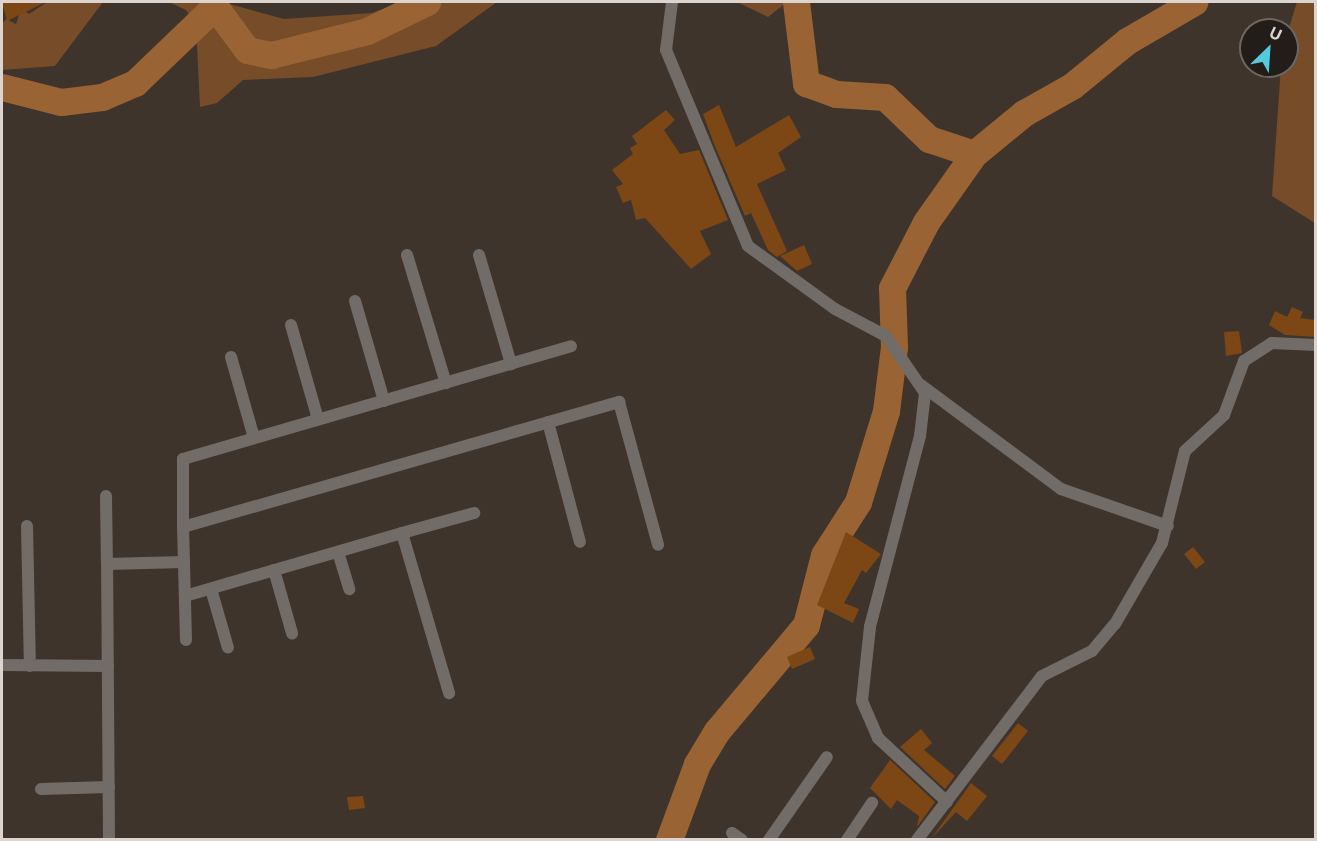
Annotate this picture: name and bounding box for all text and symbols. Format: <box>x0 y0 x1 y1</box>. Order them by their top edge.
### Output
north arrow <box>1239 18 1299 78</box>
text: U <box>1266 21 1286 46</box>

